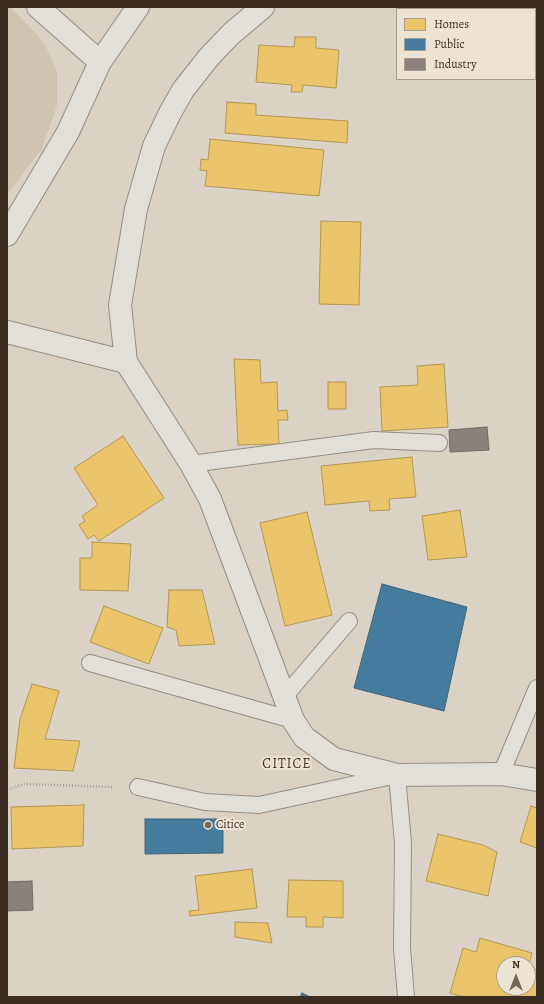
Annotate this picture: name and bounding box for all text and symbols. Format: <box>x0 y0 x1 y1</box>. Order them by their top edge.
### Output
legend <box>396 8 536 80</box>
text: Homes <box>434 16 469 32</box>
text: Public <box>434 36 465 52</box>
text: Industry <box>434 56 477 72</box>
district label: CITICE <box>262 757 312 773</box>
place label: Citice <box>216 818 244 832</box>
marker: Citice <box>203 820 213 830</box>
north arrow <box>496 956 536 996</box>
text: N <box>512 957 520 972</box>

